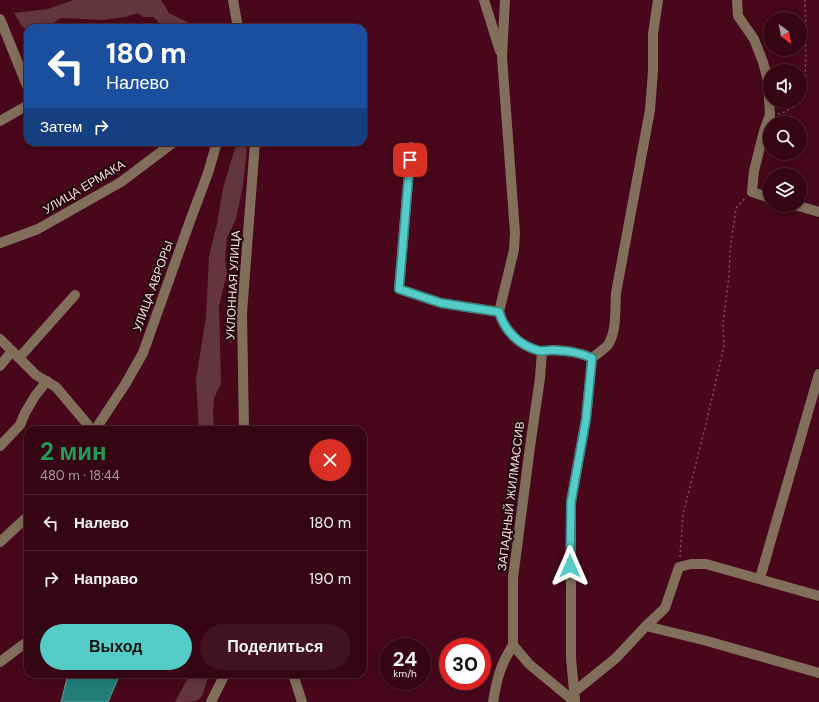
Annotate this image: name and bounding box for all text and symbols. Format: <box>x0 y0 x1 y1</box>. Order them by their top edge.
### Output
north arrow <box>763 12 807 56</box>
map controls <box>763 12 807 212</box>
text: 180 m <box>106 35 187 72</box>
icon: left <box>40 40 92 92</box>
button: sound <box>763 64 807 108</box>
text: Налево <box>106 71 169 95</box>
icon: right <box>90 116 112 138</box>
button: search <box>763 116 807 160</box>
text: Затем <box>40 117 82 137</box>
pin <box>393 143 427 177</box>
icon: arrive <box>399 149 421 171</box>
street label: УЛИЦА ЕРМАКА <box>40 156 128 218</box>
button: layers <box>763 168 807 212</box>
street label: УКЛОННАЯ УЛИЦА <box>222 230 244 340</box>
street label: УЛИЦА АВРОРЫ <box>129 238 177 334</box>
street label: ЗАПАДНЫЙ ЖИЛМАССИВ <box>494 420 528 572</box>
text: 2 мин <box>40 436 107 467</box>
button: close <box>309 439 351 481</box>
text: 480 m · 18:44 <box>40 467 120 484</box>
icon: left <box>40 512 62 534</box>
text: Налево <box>74 513 129 533</box>
text: 180 m <box>310 513 351 533</box>
position arrow <box>549 545 591 587</box>
icon: right <box>40 568 62 590</box>
text: Направо <box>74 569 138 589</box>
text: 190 m <box>309 569 351 589</box>
button: Выход <box>40 624 192 670</box>
button: Поделиться <box>200 624 351 670</box>
speed limit sign: 30 <box>439 638 491 690</box>
text: 24 <box>393 646 417 672</box>
text: km/h <box>393 667 417 680</box>

